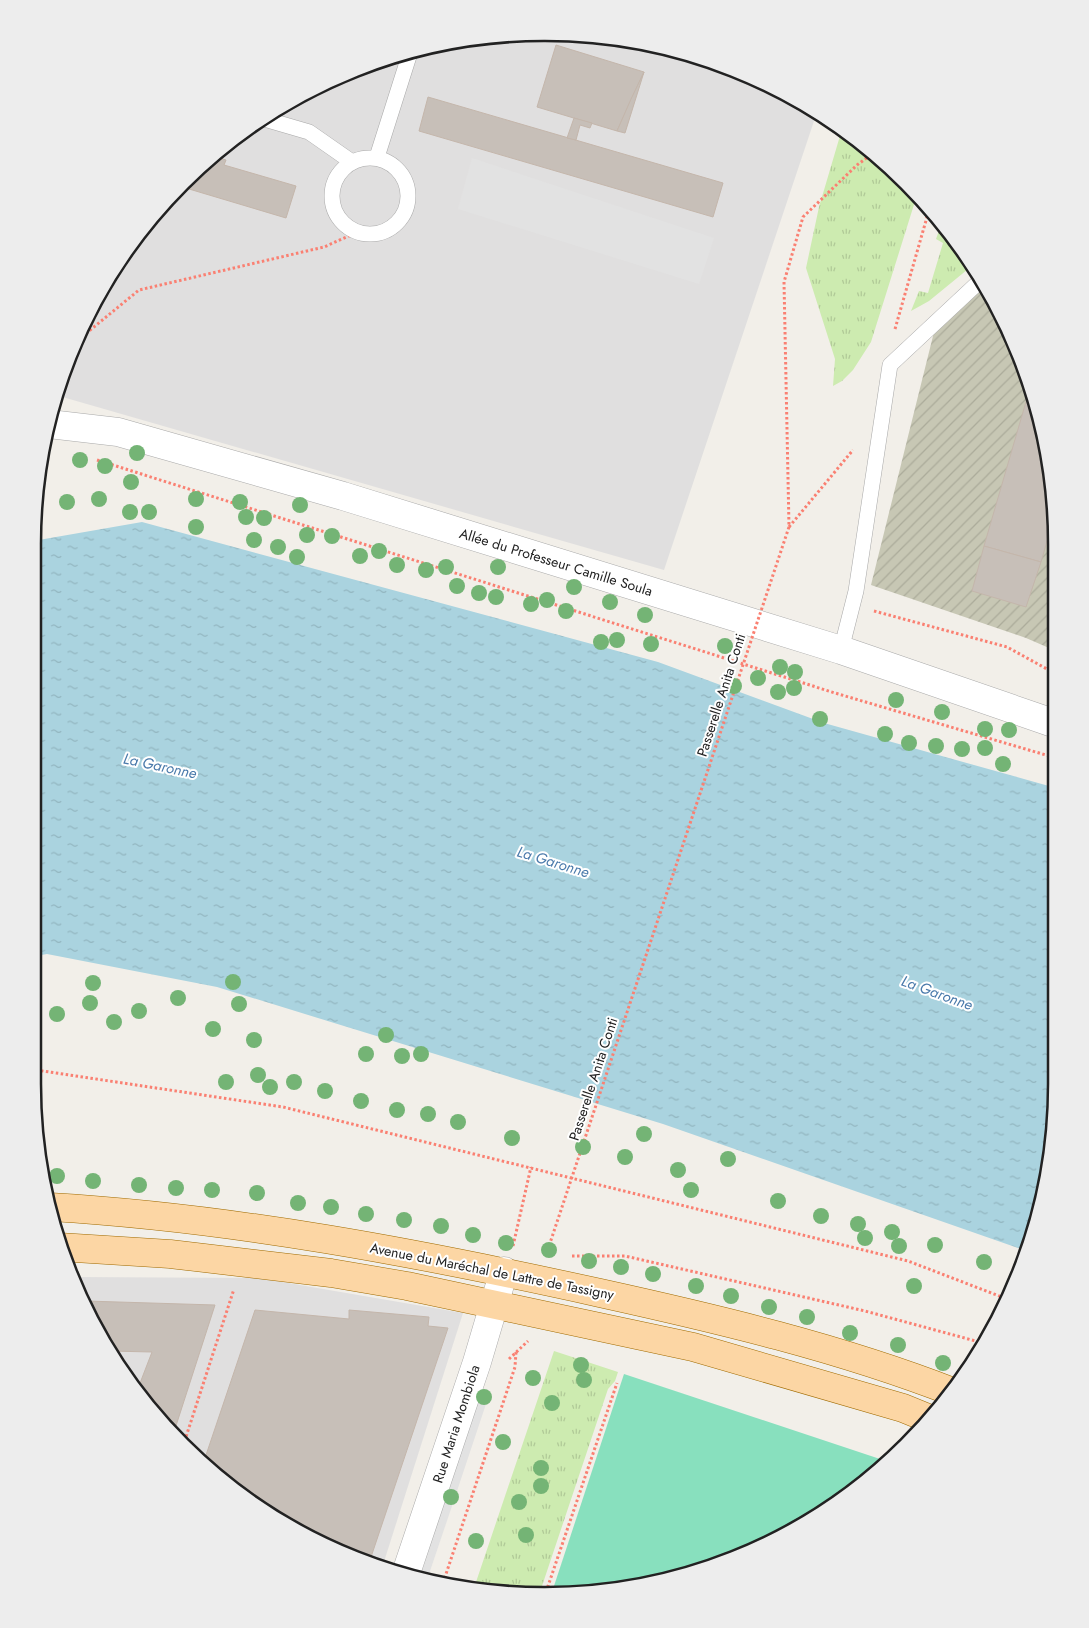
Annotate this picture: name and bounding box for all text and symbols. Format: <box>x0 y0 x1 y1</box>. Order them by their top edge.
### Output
street label: Allée du Professeur Camille Soula <box>457 523 655 601</box>
street label: Passerelle Anita Conti <box>692 631 750 759</box>
water label: La Garonne <box>121 748 199 785</box>
water label: La Garonne <box>514 841 592 884</box>
water label: La Garonne <box>898 970 976 1016</box>
street label: Passerelle Anita Conti <box>564 1015 622 1143</box>
street label: Avenue du Maréchal de Lattre de Tassigny <box>368 1238 617 1305</box>
street label: Rue Maria Mombiola <box>427 1362 485 1486</box>

